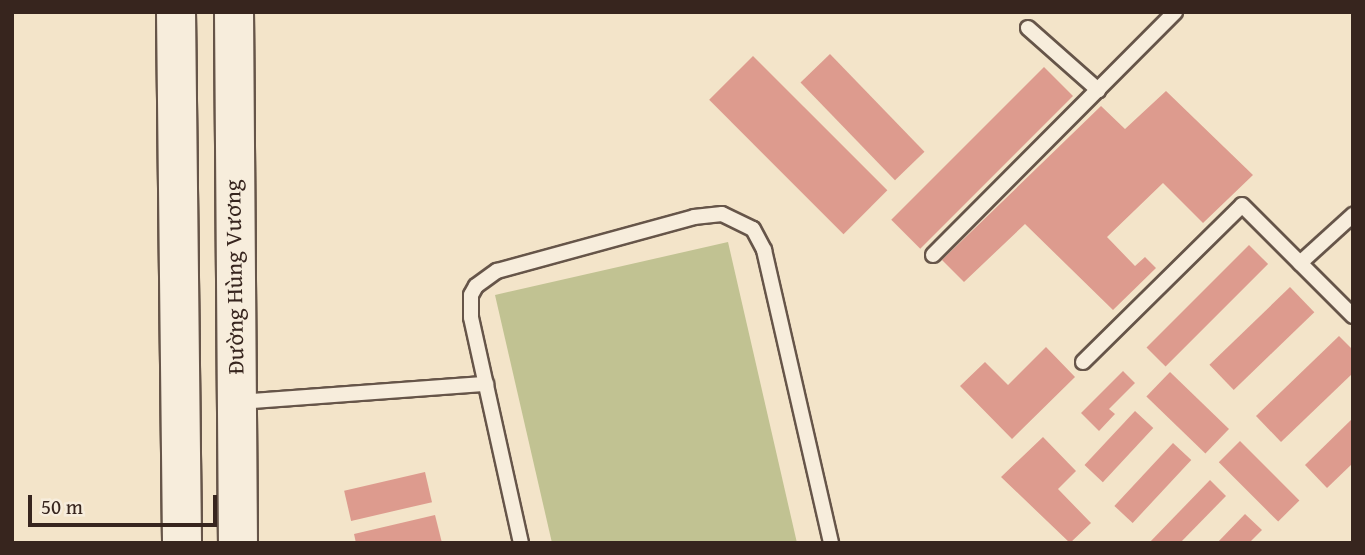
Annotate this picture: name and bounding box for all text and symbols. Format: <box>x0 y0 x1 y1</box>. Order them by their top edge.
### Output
street label: Đường Hùng Vương <box>219 179 249 375</box>
scale bar <box>32 482 220 526</box>
text: 50 m <box>41 491 83 522</box>

